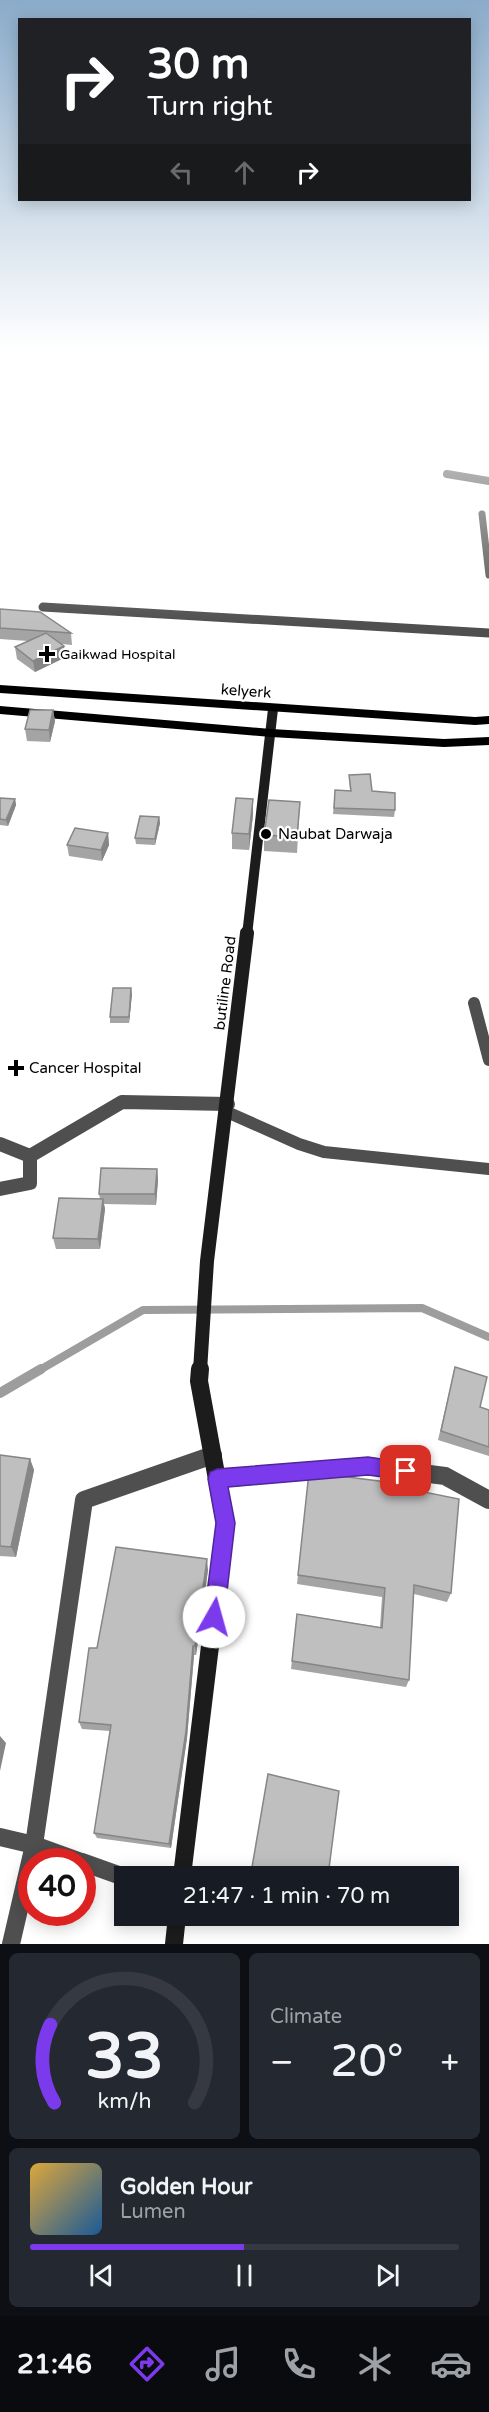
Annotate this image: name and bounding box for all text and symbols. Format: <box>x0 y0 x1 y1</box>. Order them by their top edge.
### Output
text: 30 m <box>147 39 249 90</box>
icon: right <box>48 42 126 120</box>
text: Turn right <box>147 90 273 123</box>
icon: left <box>165 156 198 189</box>
icon: ahead <box>228 156 261 189</box>
icon: right <box>291 156 324 189</box>
marker: Gaikwad Hospital <box>38 645 56 663</box>
place label: Gaikwad Hospital <box>60 646 176 663</box>
street label: kelyerk <box>220 680 272 702</box>
place label: Naubat Darwaja <box>278 825 393 843</box>
marker: Naubat Darwaja <box>259 827 273 841</box>
street label: butiline Road <box>210 935 240 1031</box>
marker: Cancer Hospital <box>7 1059 25 1077</box>
place label: Cancer Hospital <box>29 1059 142 1077</box>
pin <box>380 1445 431 1496</box>
icon: arrive <box>389 1454 422 1487</box>
position arrow <box>182 1585 246 1649</box>
speed limit sign: 40 <box>18 1848 96 1926</box>
text: 21:47 · 1 min · 70 m <box>183 1883 390 1909</box>
text: Climate <box>270 2005 342 2029</box>
text: 33 <box>85 2020 164 2095</box>
text: 20° <box>330 2035 404 2089</box>
text: − <box>270 2043 294 2082</box>
text: + <box>440 2043 459 2082</box>
text: km/h <box>98 2088 151 2114</box>
text: Golden Hour <box>120 2174 252 2200</box>
text: Lumen <box>120 2200 186 2224</box>
icon: previous <box>85 2259 118 2292</box>
icon: pause <box>228 2259 261 2292</box>
icon: next <box>371 2259 404 2292</box>
icon: directions <box>126 2343 168 2385</box>
icon: music <box>202 2343 244 2385</box>
icon: phone <box>278 2343 320 2385</box>
icon: climate <box>354 2343 396 2385</box>
icon: car <box>430 2343 472 2385</box>
text: 21:46 <box>17 2348 92 2381</box>

